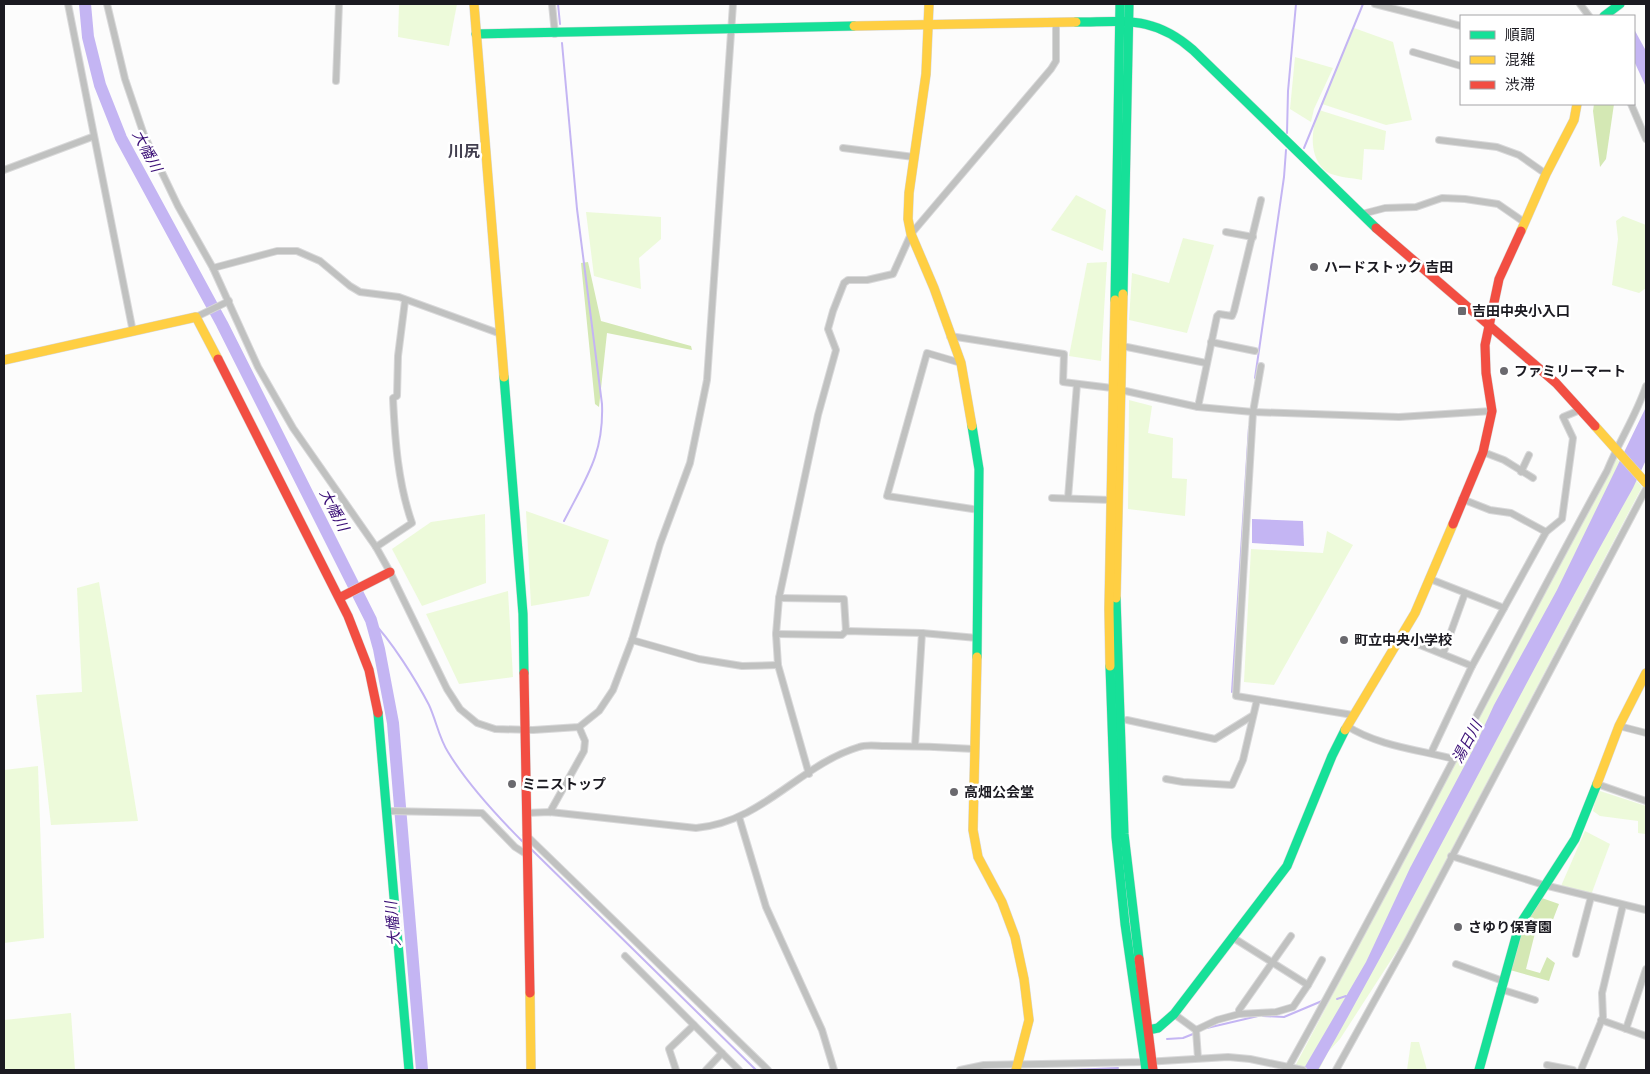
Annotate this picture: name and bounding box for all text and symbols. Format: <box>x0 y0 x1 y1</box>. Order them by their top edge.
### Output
legend <box>1460 15 1635 105</box>
text: 順調 <box>1505 25 1535 45</box>
text: 混雑 <box>1505 50 1535 70</box>
text: 渋滞 <box>1505 75 1535 95</box>
water label: 大幡川 <box>128 126 167 177</box>
district label: 川尻 <box>448 141 480 162</box>
place label: ハードストック 吉田 <box>1324 258 1453 276</box>
marker: ハードストック 吉田 <box>1308 261 1320 273</box>
place label: 吉田中央小入口 <box>1472 302 1570 320</box>
marker: 吉田中央小入口 <box>1456 305 1468 317</box>
place label: ファミリーマート <box>1514 362 1626 380</box>
marker: ファミリーマート <box>1498 365 1510 377</box>
water label: 大幡川 <box>315 485 354 536</box>
place label: 町立中央小学校 <box>1354 631 1452 649</box>
marker: 町立中央小学校 <box>1338 634 1350 646</box>
water label: 湯日川 <box>1448 716 1487 767</box>
place label: ミニストップ <box>522 775 606 793</box>
marker: ミニストップ <box>506 778 518 790</box>
place label: 高畑公会堂 <box>964 783 1034 801</box>
marker: 高畑公会堂 <box>948 786 960 798</box>
water label: 大幡川 <box>381 899 405 947</box>
place label: さゆり保育園 <box>1468 918 1552 936</box>
marker: さゆり保育園 <box>1452 921 1464 933</box>

